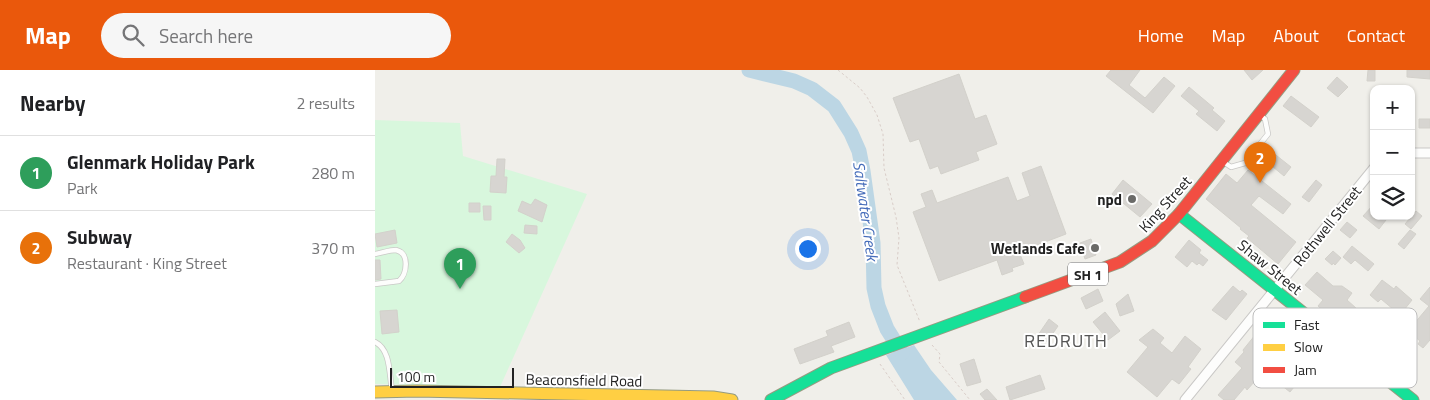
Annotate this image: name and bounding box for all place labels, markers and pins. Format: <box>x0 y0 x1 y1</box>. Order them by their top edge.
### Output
pin: 2 <box>1244 142 1276 183</box>
place label: npd <box>1097 188 1122 211</box>
marker: npd <box>1126 193 1138 205</box>
place label: Wetlands Cafe <box>991 237 1085 260</box>
marker: Wetlands Cafe <box>1089 242 1101 254</box>
pin: 1 <box>444 248 476 289</box>

